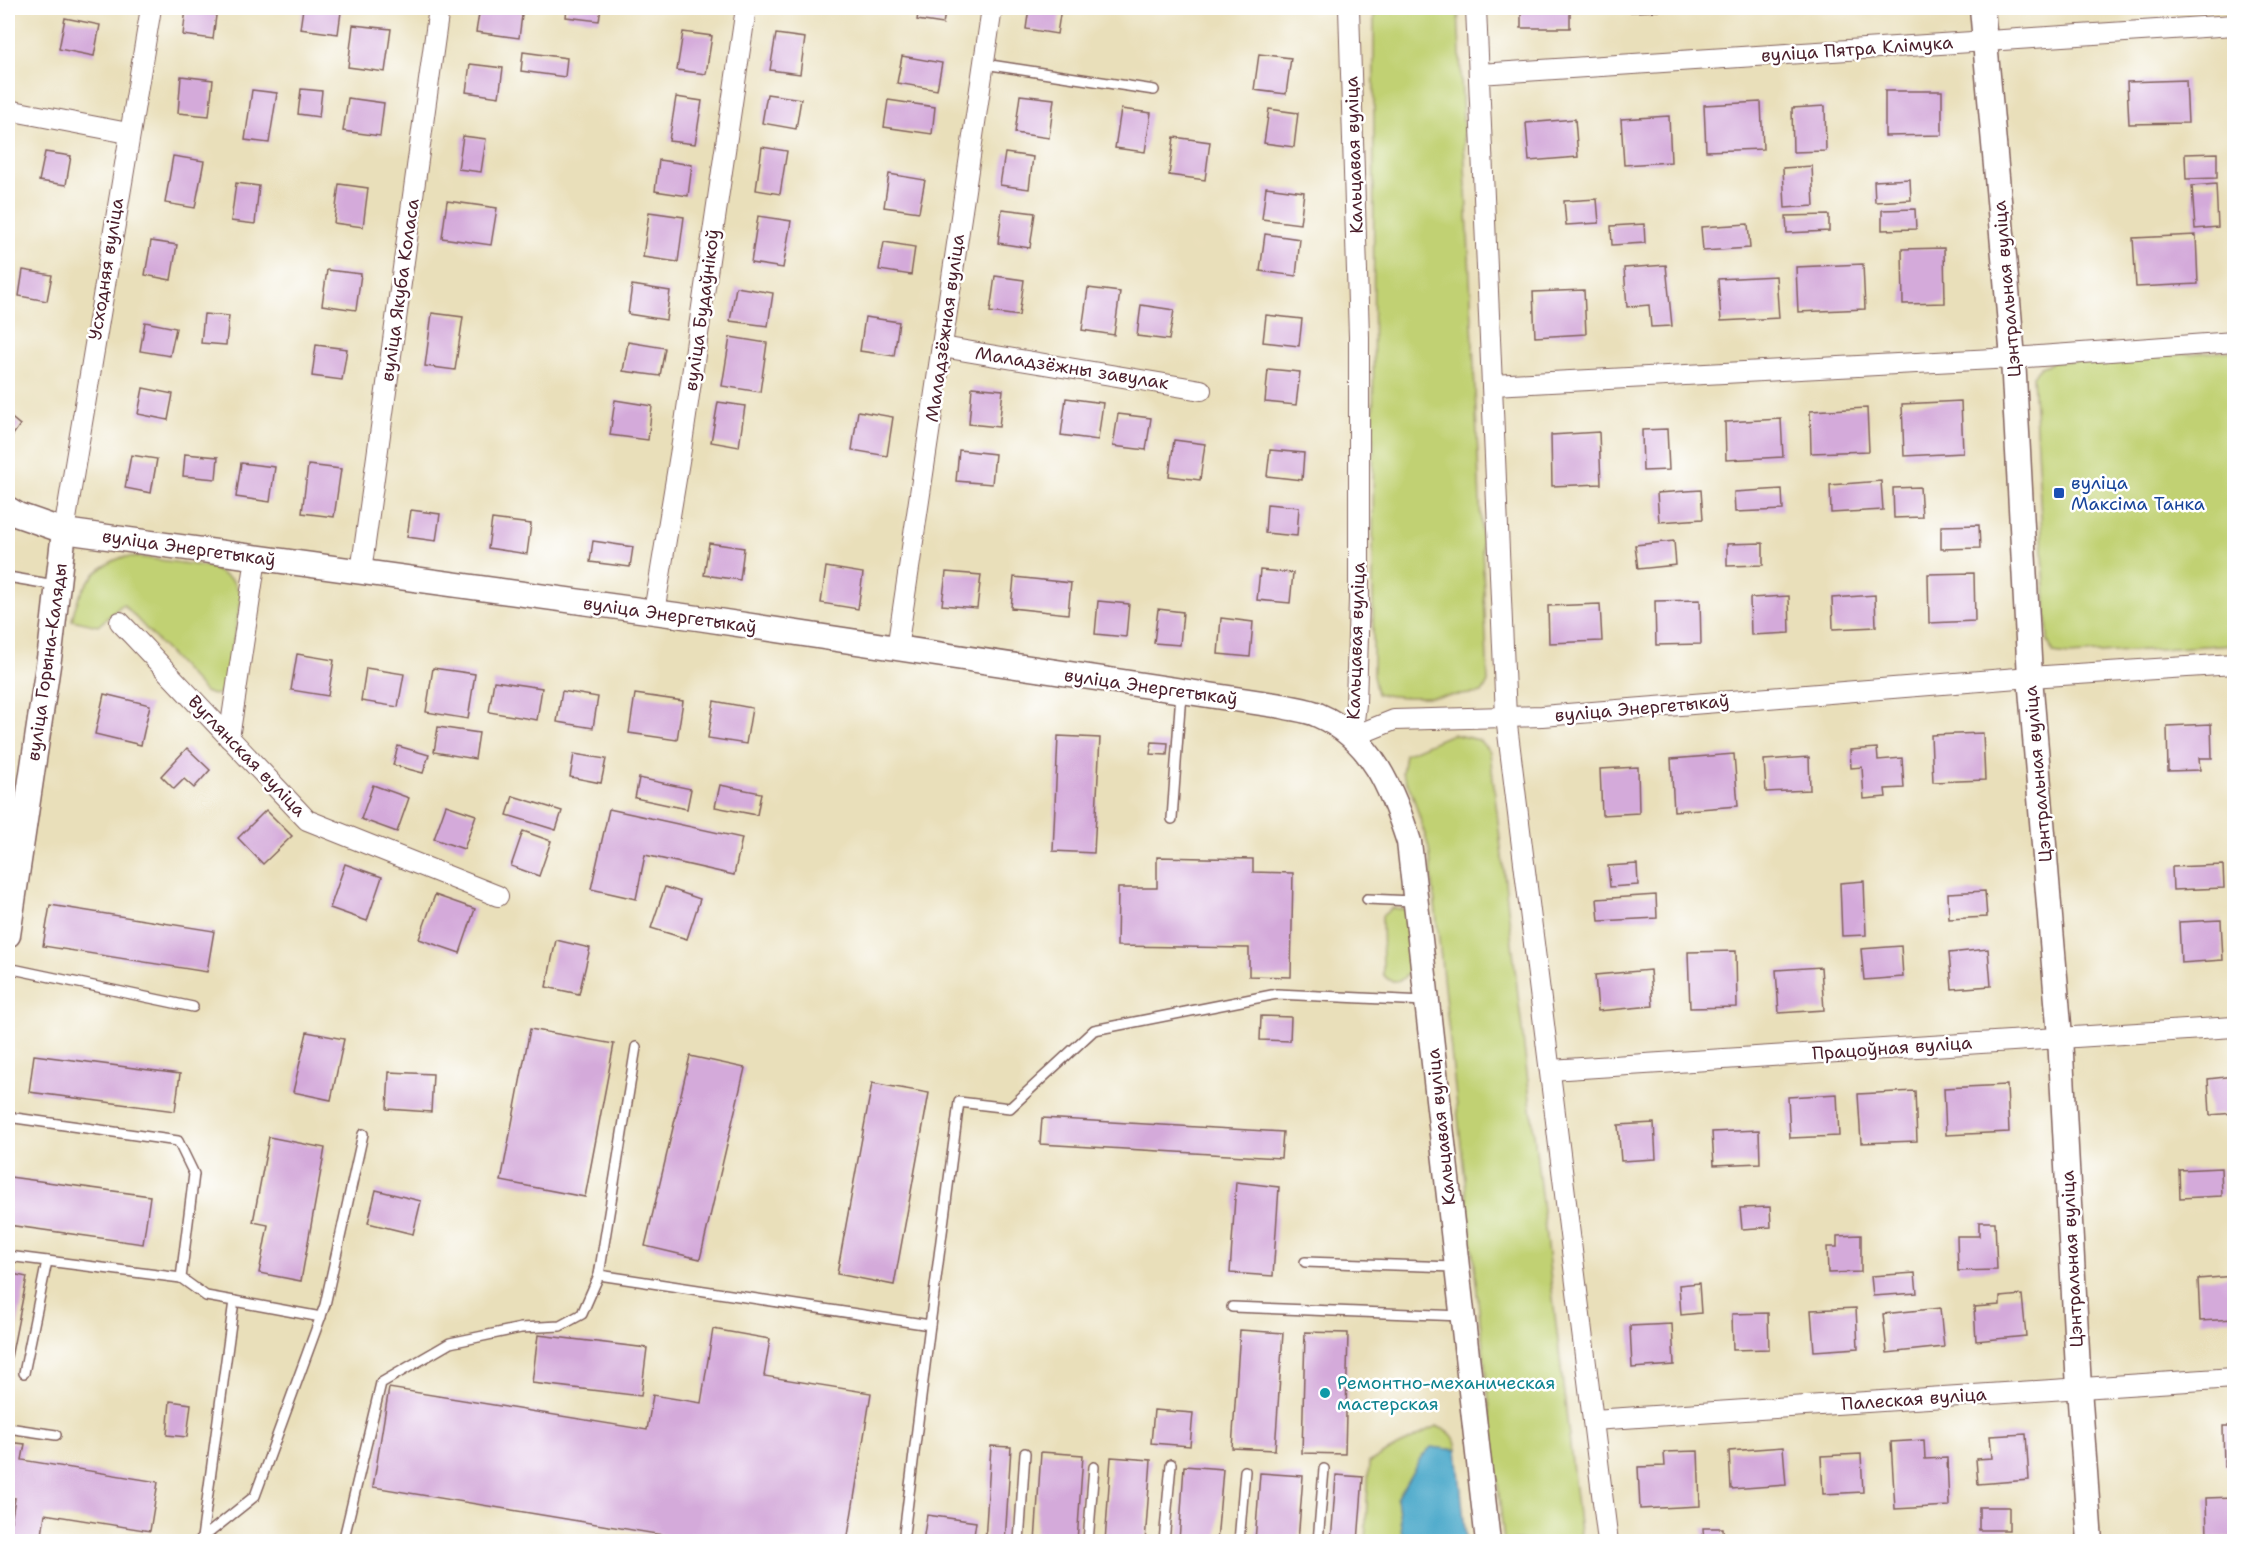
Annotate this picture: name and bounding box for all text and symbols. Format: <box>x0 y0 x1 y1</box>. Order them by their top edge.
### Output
street label: вуліца Пятра Клімука <box>1760 30 1954 68</box>
street label: Кальцавая вуліца <box>1339 76 1369 234</box>
street label: Усходняя вуліца <box>83 196 129 342</box>
street label: вуліца Якуба Коласа <box>375 197 425 383</box>
street label: Цэнтральная вуліца <box>1987 200 2027 378</box>
street label: вуліца Будаўнікоў <box>679 227 725 393</box>
street label: Маладзёжная вуліца <box>920 233 970 423</box>
street label: Маладзёжны завулак <box>974 341 1171 395</box>
place label: вуліца Максіма Танка <box>2071 471 2205 516</box>
marker: вуліца Максіма Танка <box>2052 486 2066 500</box>
street label: вуліца Энергетыкаў <box>101 524 277 572</box>
street label: вуліца Горына-Каляды <box>21 561 73 763</box>
street label: Кальцавая вуліца <box>1341 562 1371 720</box>
street label: вуліца Энергетыкаў <box>582 591 758 639</box>
street label: вуліца Энергетыкаў <box>1063 663 1239 711</box>
street label: Цэнтральная вуліца <box>2018 685 2058 863</box>
street label: вуліца Энергетыкаў <box>1554 688 1730 728</box>
street label: Вуглянская вуліца <box>183 690 311 822</box>
street label: Працоўная вуліца <box>1811 1030 1973 1066</box>
street label: Кальцавая вуліца <box>1421 1047 1461 1207</box>
street label: Цэнтральная вуліца <box>2055 1170 2089 1348</box>
place label: Ремонтно-механическая мастерская <box>1337 1371 1555 1416</box>
street label: Палеская вуліца <box>1841 1382 1987 1416</box>
marker: Ремонтно-механическая мастерская <box>1318 1386 1332 1400</box>

